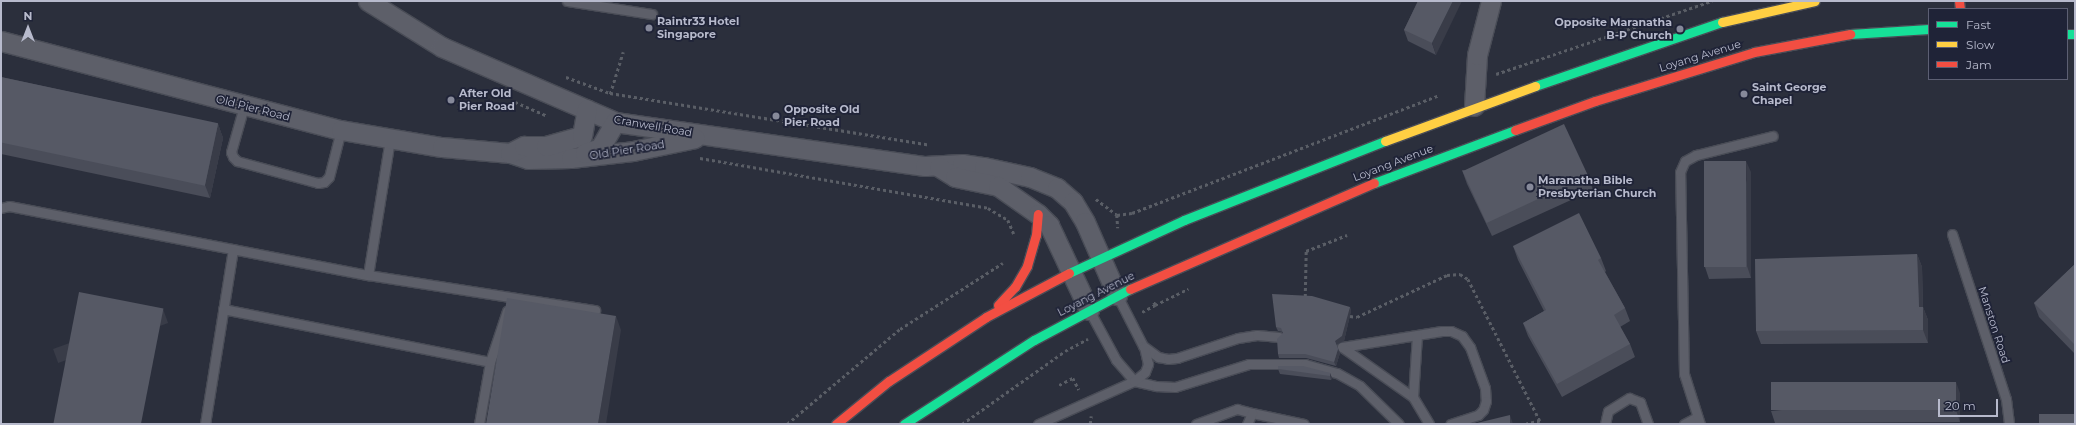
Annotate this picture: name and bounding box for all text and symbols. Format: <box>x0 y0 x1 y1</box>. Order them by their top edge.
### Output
north arrow <box>8 8 48 48</box>
legend <box>1928 8 2068 80</box>
text: N <box>24 9 32 23</box>
place label: Raintr33 Hotel Singapore <box>657 15 739 41</box>
place label: Opposite Maranatha B-P Church <box>1555 16 1672 42</box>
text: Fast <box>1966 17 1991 32</box>
marker: Raintr33 Hotel Singapore <box>644 23 654 33</box>
marker: Opposite Maranatha B-P Church <box>1675 24 1685 34</box>
street label: Loyang Avenue <box>1658 37 1742 75</box>
text: Slow <box>1966 37 1995 52</box>
text: Jam <box>1966 57 1992 72</box>
place label: Saint George Chapel <box>1752 81 1827 107</box>
place label: After Old Pier Road <box>459 87 515 113</box>
marker: Saint George Chapel <box>1739 89 1749 99</box>
street label: Old Pier Road <box>214 92 292 124</box>
marker: After Old Pier Road <box>446 95 456 105</box>
place label: Opposite Old Pier Road <box>784 103 860 129</box>
marker: Opposite Old Pier Road <box>771 111 781 121</box>
street label: Cranwell Road <box>613 113 693 139</box>
street label: Old Pier Road <box>588 138 666 162</box>
street label: Loyang Avenue <box>1351 142 1435 184</box>
place label: Maranatha Bible Presbyterian Church <box>1538 174 1656 200</box>
marker: Maranatha Bible Presbyterian Church <box>1525 182 1535 192</box>
street label: Loyang Avenue <box>1055 269 1137 319</box>
street label: Manston Road <box>1975 285 2013 365</box>
scale bar <box>1940 391 2000 417</box>
text: 20 m <box>1945 398 1976 413</box>

